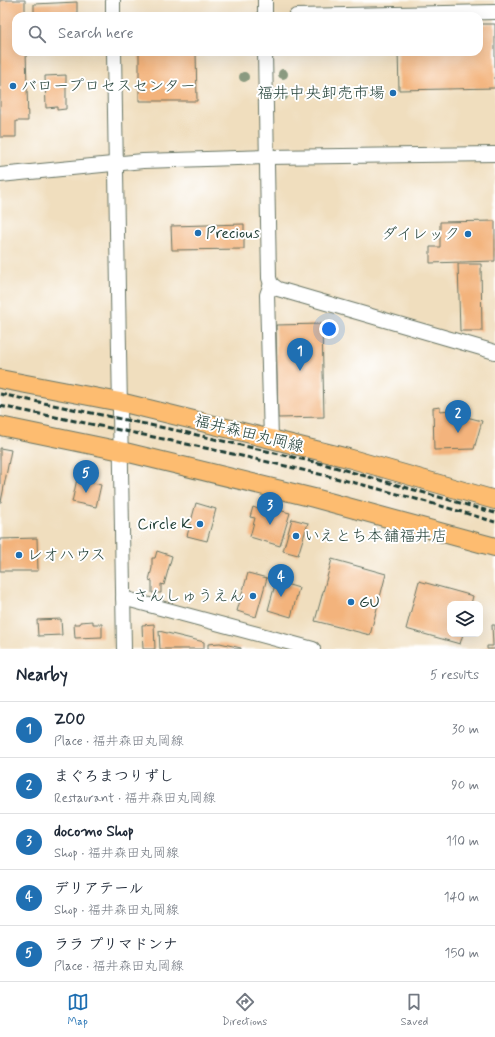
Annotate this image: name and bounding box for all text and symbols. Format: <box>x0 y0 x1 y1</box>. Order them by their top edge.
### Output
search box <box>12 12 483 56</box>
icon: search <box>26 23 48 45</box>
text: Search here <box>58 24 134 44</box>
place label: バロープロセスセンター <box>21 76 196 97</box>
marker: バロープロセスセンター <box>8 81 18 91</box>
place label: 福井中央卸売市場 <box>257 83 385 104</box>
marker: 福井中央卸売市場 <box>388 88 398 98</box>
place label: Precious <box>206 223 260 244</box>
place label: ダイレック <box>382 224 460 245</box>
marker: Precious <box>193 228 203 238</box>
marker: ダイレック <box>463 229 473 239</box>
your location <box>319 319 339 339</box>
pin: 1 <box>287 338 313 371</box>
pin: 2 <box>445 400 471 433</box>
street label: 福井森田丸岡線 <box>192 410 306 458</box>
pin: 5 <box>73 460 99 493</box>
pin: 3 <box>257 492 283 525</box>
place label: Circle K <box>137 514 192 535</box>
marker: Circle K <box>195 519 205 529</box>
place label: いえとち本舗福井店 <box>304 526 447 547</box>
marker: いえとち本舗福井店 <box>291 531 301 541</box>
place label: レオハウス <box>27 545 106 566</box>
marker: レオハウス <box>14 550 24 560</box>
pin: 4 <box>268 564 294 597</box>
place label: さんしゅうえん <box>133 586 245 607</box>
marker: さんしゅうえん <box>248 591 258 601</box>
place label: GU <box>359 592 380 613</box>
marker: GU <box>346 597 356 607</box>
map controls <box>447 601 483 637</box>
button: layers <box>447 601 483 637</box>
text: Nearby <box>16 664 68 686</box>
text: 5 results <box>430 667 479 684</box>
text: ZOO <box>54 710 85 730</box>
text: 1 <box>26 721 32 738</box>
text: 30 m <box>452 721 479 738</box>
text: Place · 福井森田丸岡線 <box>54 733 184 750</box>
text: まぐろまつりずし <box>54 767 174 787</box>
text: 2 <box>26 777 32 794</box>
text: 90 m <box>451 777 479 794</box>
text: Restaurant · 福井森田丸岡線 <box>54 790 215 807</box>
text: docomo Shop <box>54 822 134 842</box>
text: 3 <box>26 833 32 850</box>
text: 110 m <box>446 833 479 850</box>
text: Shop · 福井森田丸岡線 <box>54 845 179 862</box>
text: デリアテール <box>54 879 143 899</box>
text: 4 <box>25 889 33 906</box>
text: 140 m <box>444 889 479 906</box>
text: Shop · 福井森田丸岡線 <box>54 902 179 919</box>
text: ララ プリマドンナ <box>54 935 178 955</box>
text: 5 <box>25 945 33 962</box>
text: 150 m <box>445 945 479 962</box>
text: Place · 福井森田丸岡線 <box>54 958 184 975</box>
tab: Map <box>67 991 89 1029</box>
tab: Directions <box>222 991 267 1029</box>
tab: Saved <box>401 991 428 1029</box>

